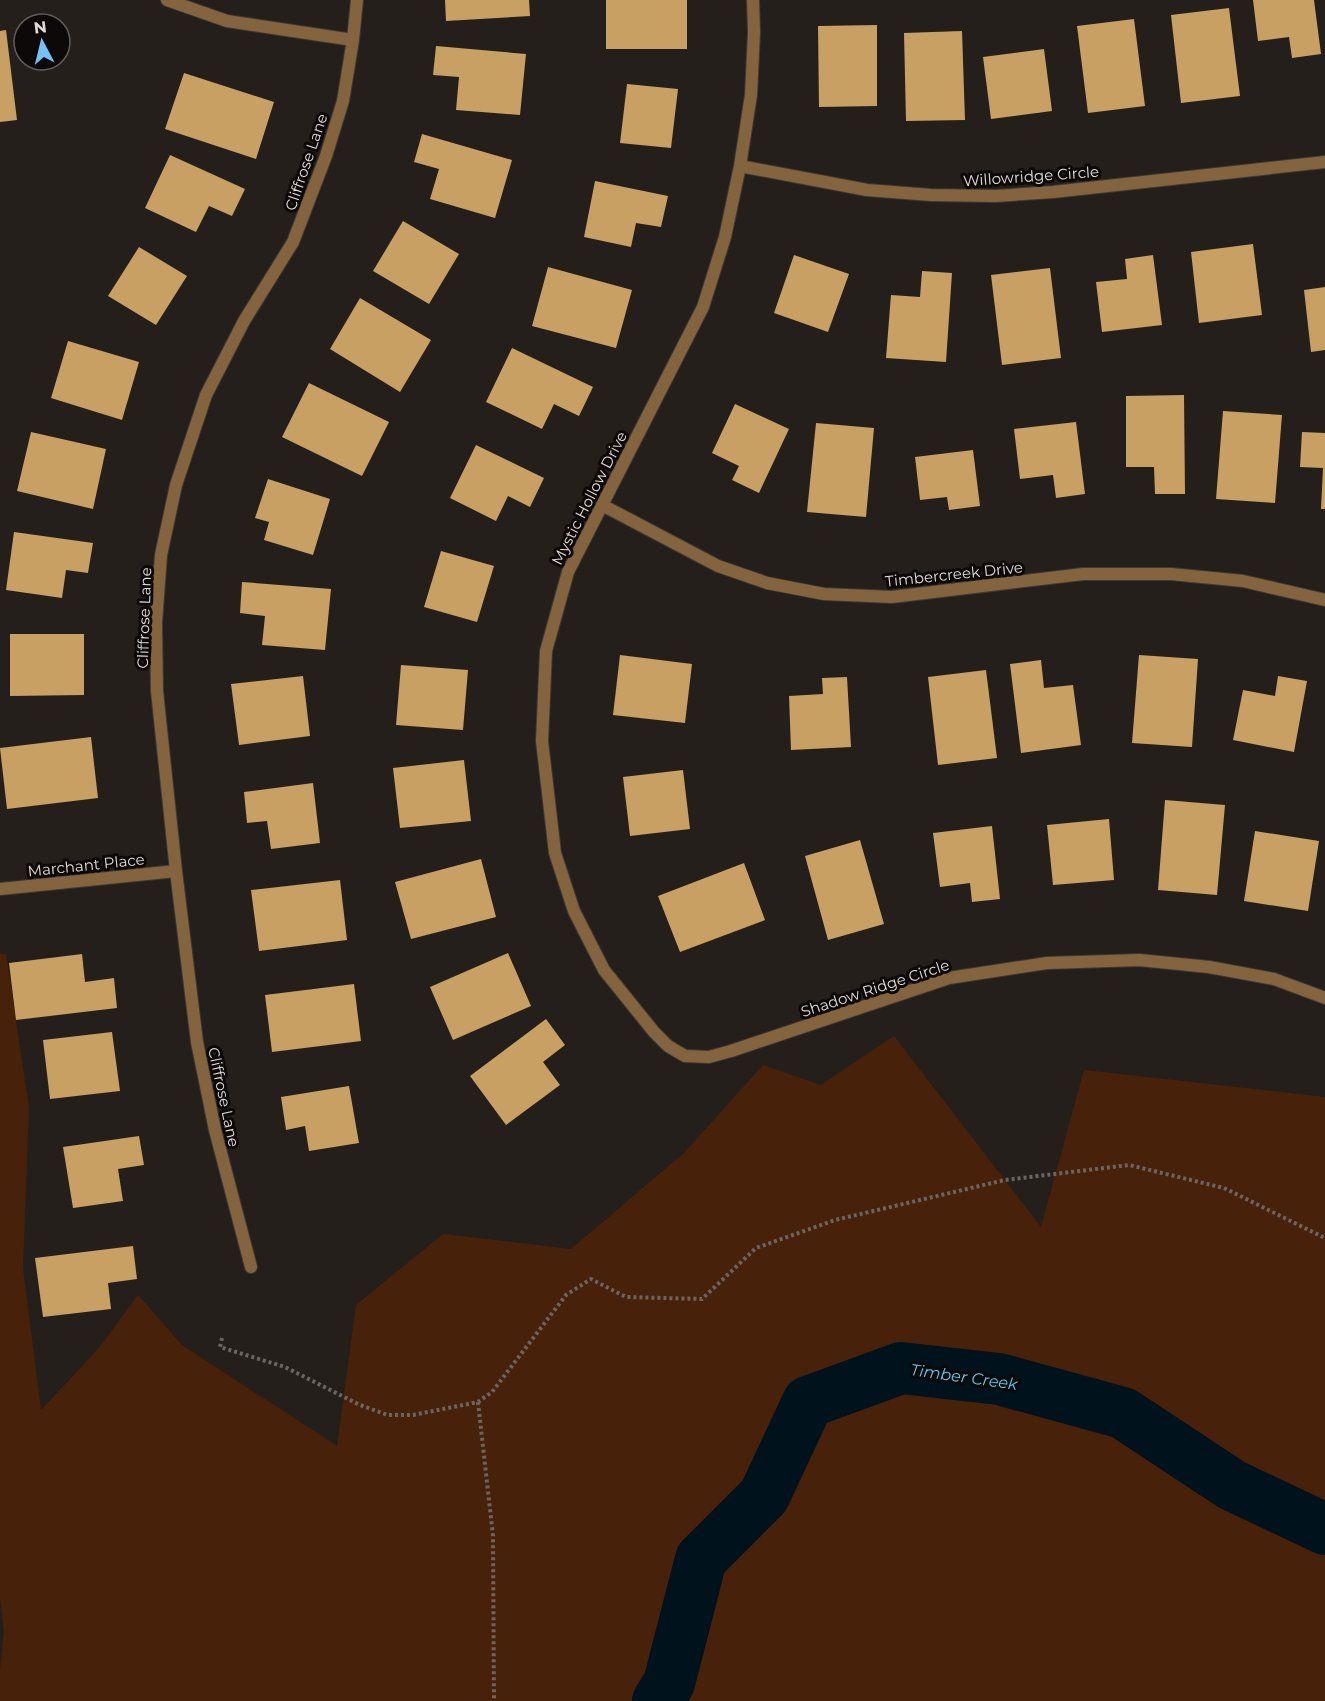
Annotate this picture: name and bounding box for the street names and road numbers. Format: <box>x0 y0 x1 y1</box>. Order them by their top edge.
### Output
street label: Cliffrose Lane <box>281 111 331 213</box>
street label: Willowridge Circle <box>962 162 1100 190</box>
street label: Mystic Hollow Drive <box>547 428 631 568</box>
street label: Timbercreek Drive <box>884 557 1024 591</box>
street label: Cliffrose Lane <box>133 567 155 669</box>
street label: Marchant Place <box>27 849 145 881</box>
street label: Shadow Ridge Circle <box>798 955 952 1021</box>
street label: Cliffrose Lane <box>204 1045 244 1149</box>

